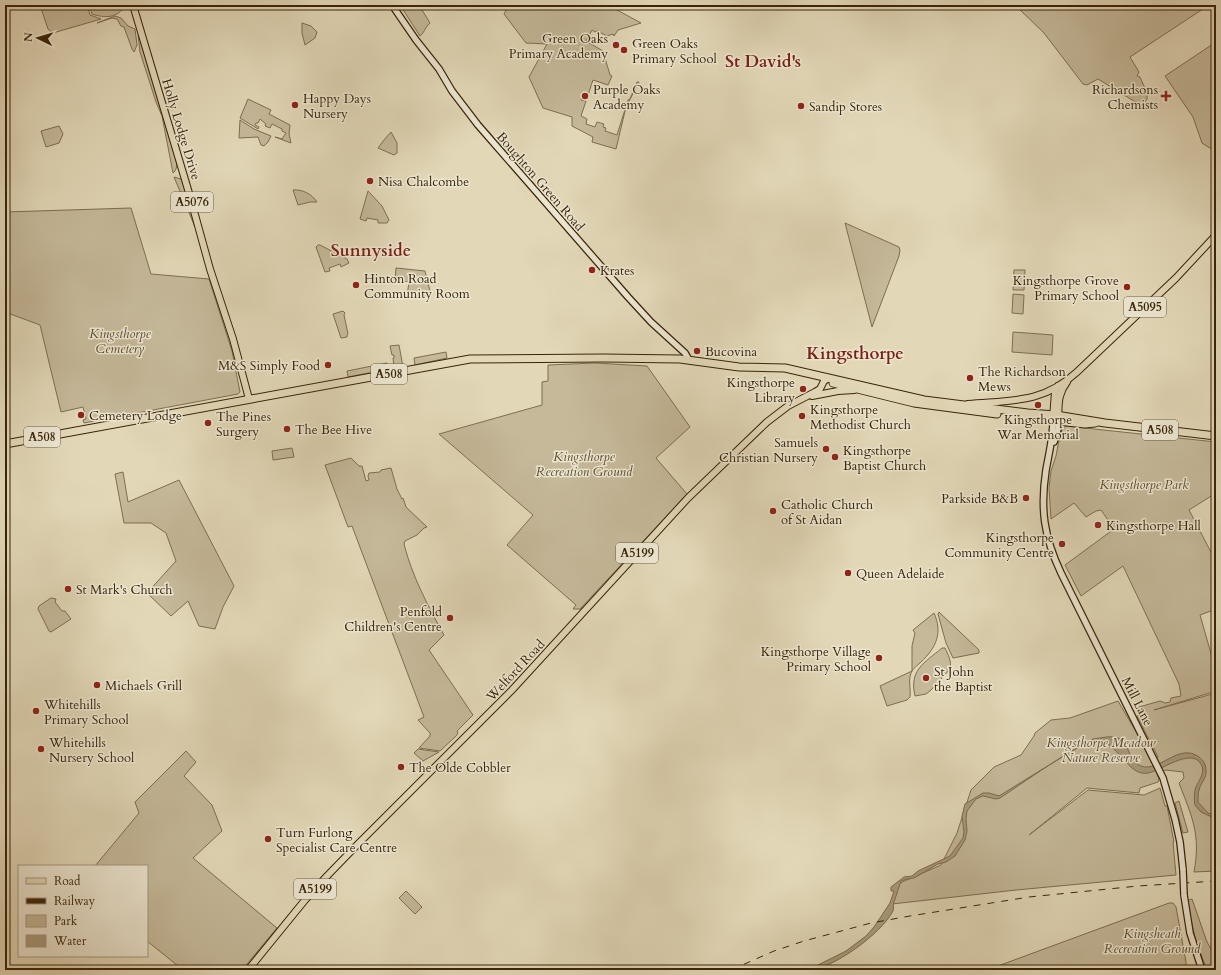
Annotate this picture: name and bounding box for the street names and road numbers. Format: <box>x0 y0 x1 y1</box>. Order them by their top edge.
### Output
street label: Holly Lodge Drive <box>157 77 205 182</box>
street label: Boughton Green Road <box>492 128 588 235</box>
road number: A5076 <box>171 192 213 212</box>
road number: A5095 <box>1124 297 1166 317</box>
road number: A508 <box>371 364 407 384</box>
road number: A508 <box>1142 420 1178 440</box>
road number: A508 <box>24 427 60 447</box>
road number: A5199 <box>616 543 658 563</box>
street label: Welford Road <box>482 636 549 706</box>
street label: Mill Lane <box>1117 674 1157 729</box>
road number: A5199 <box>294 879 336 899</box>

